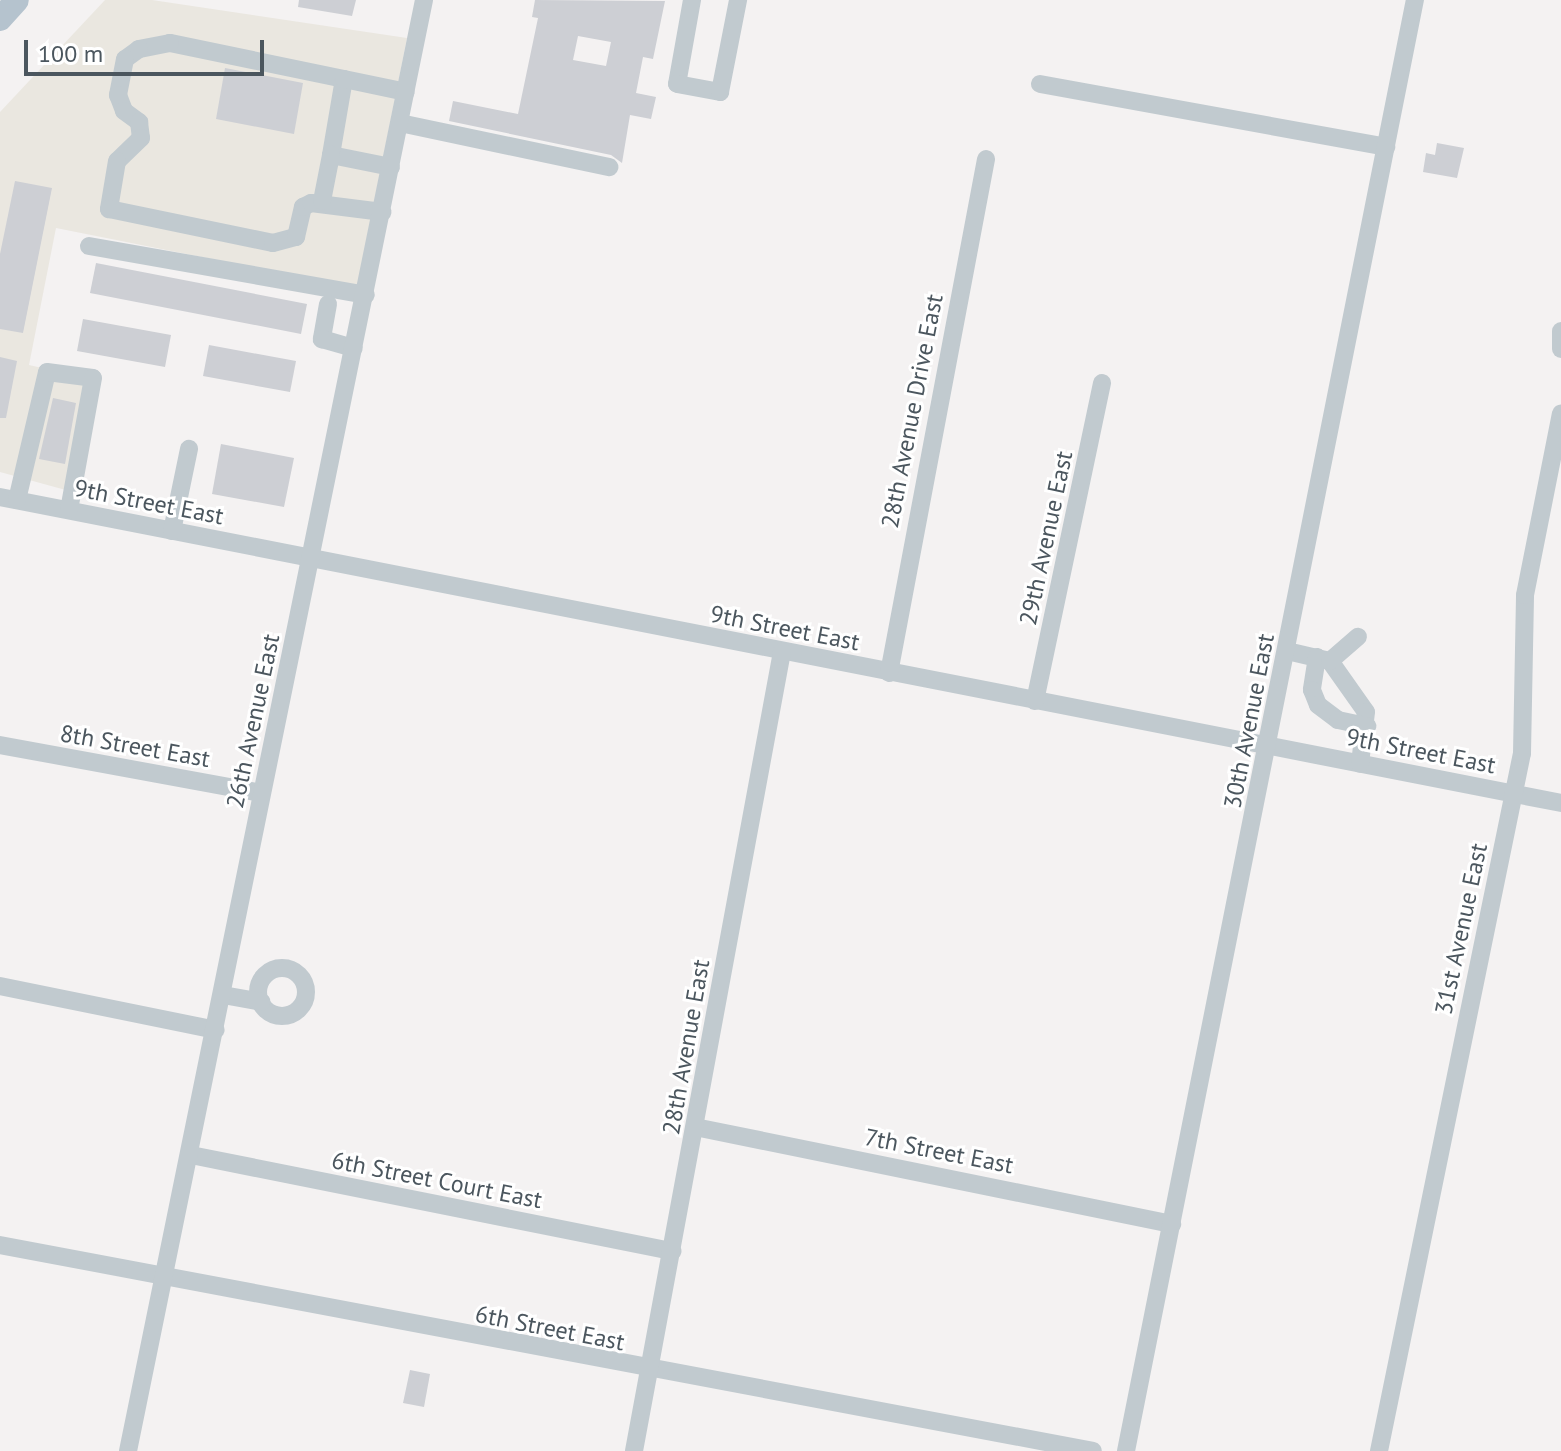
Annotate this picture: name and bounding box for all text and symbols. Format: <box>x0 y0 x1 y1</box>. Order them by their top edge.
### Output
scale bar <box>28 24 268 74</box>
text: 100 m <box>38 38 103 69</box>
street label: 28th Avenue Drive East <box>875 291 949 531</box>
street label: 29th Avenue East <box>1013 448 1079 628</box>
street label: 9th Street East <box>72 473 226 531</box>
street label: 9th Street East <box>708 599 862 657</box>
street label: 26th Avenue East <box>220 631 286 811</box>
street label: 30th Avenue East <box>1218 631 1280 811</box>
street label: 8th Street East <box>58 719 212 773</box>
street label: 9th Street East <box>1344 722 1498 780</box>
street label: 31st Avenue East <box>1429 840 1493 1018</box>
street label: 28th Avenue East <box>656 957 716 1137</box>
street label: 7th Street East <box>862 1122 1016 1180</box>
street label: 6th Street Court East <box>329 1145 545 1215</box>
street label: 6th Street East <box>473 1299 627 1357</box>

